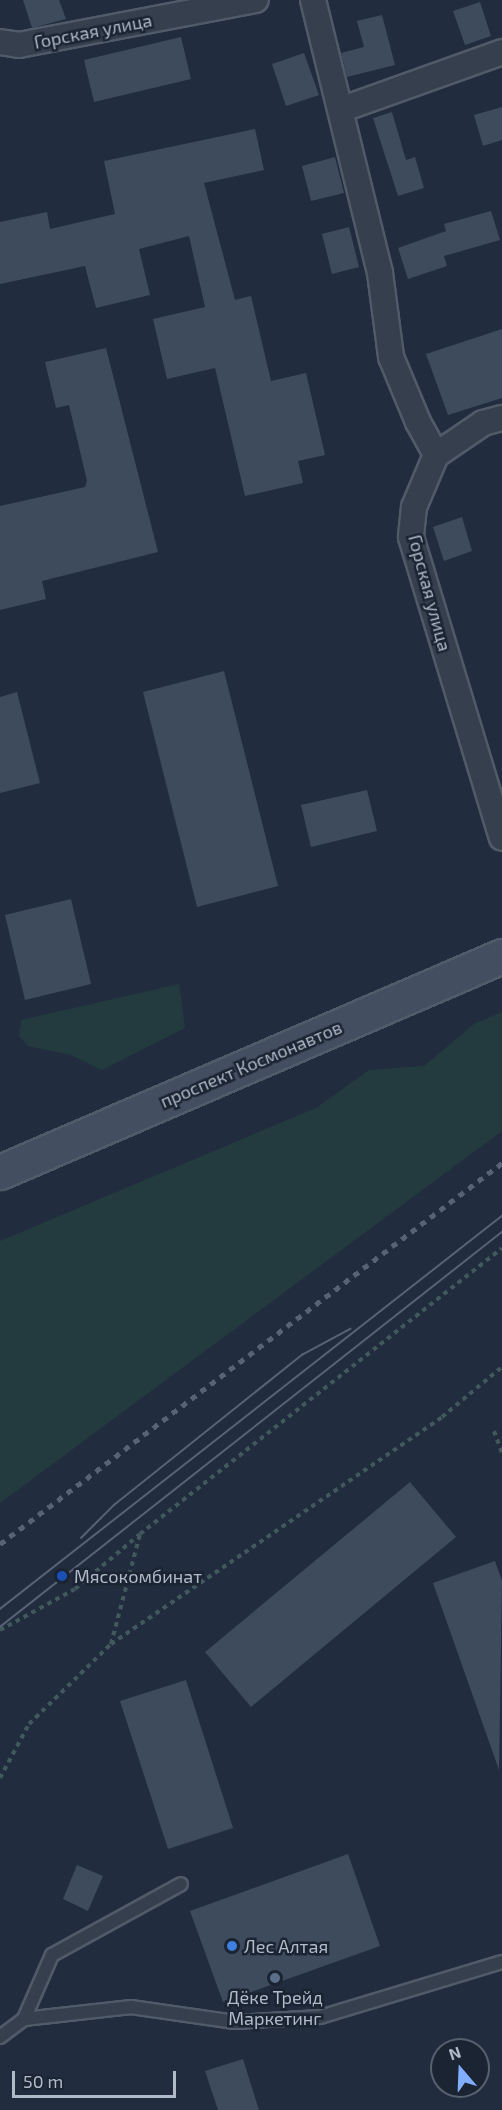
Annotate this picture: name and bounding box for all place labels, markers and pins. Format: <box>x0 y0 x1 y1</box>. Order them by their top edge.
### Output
place label: Мясокомбинат <box>74 1565 202 1587</box>
marker: Мясокомбинат <box>55 1569 69 1583</box>
place label: Лес Алтая <box>244 1935 328 1957</box>
marker: Лес Алтая <box>225 1939 239 1953</box>
marker: Дёке Трейд Маркетинг <box>268 1971 282 1985</box>
place label: Дёке Трейд Маркетинг <box>227 1987 323 2030</box>

